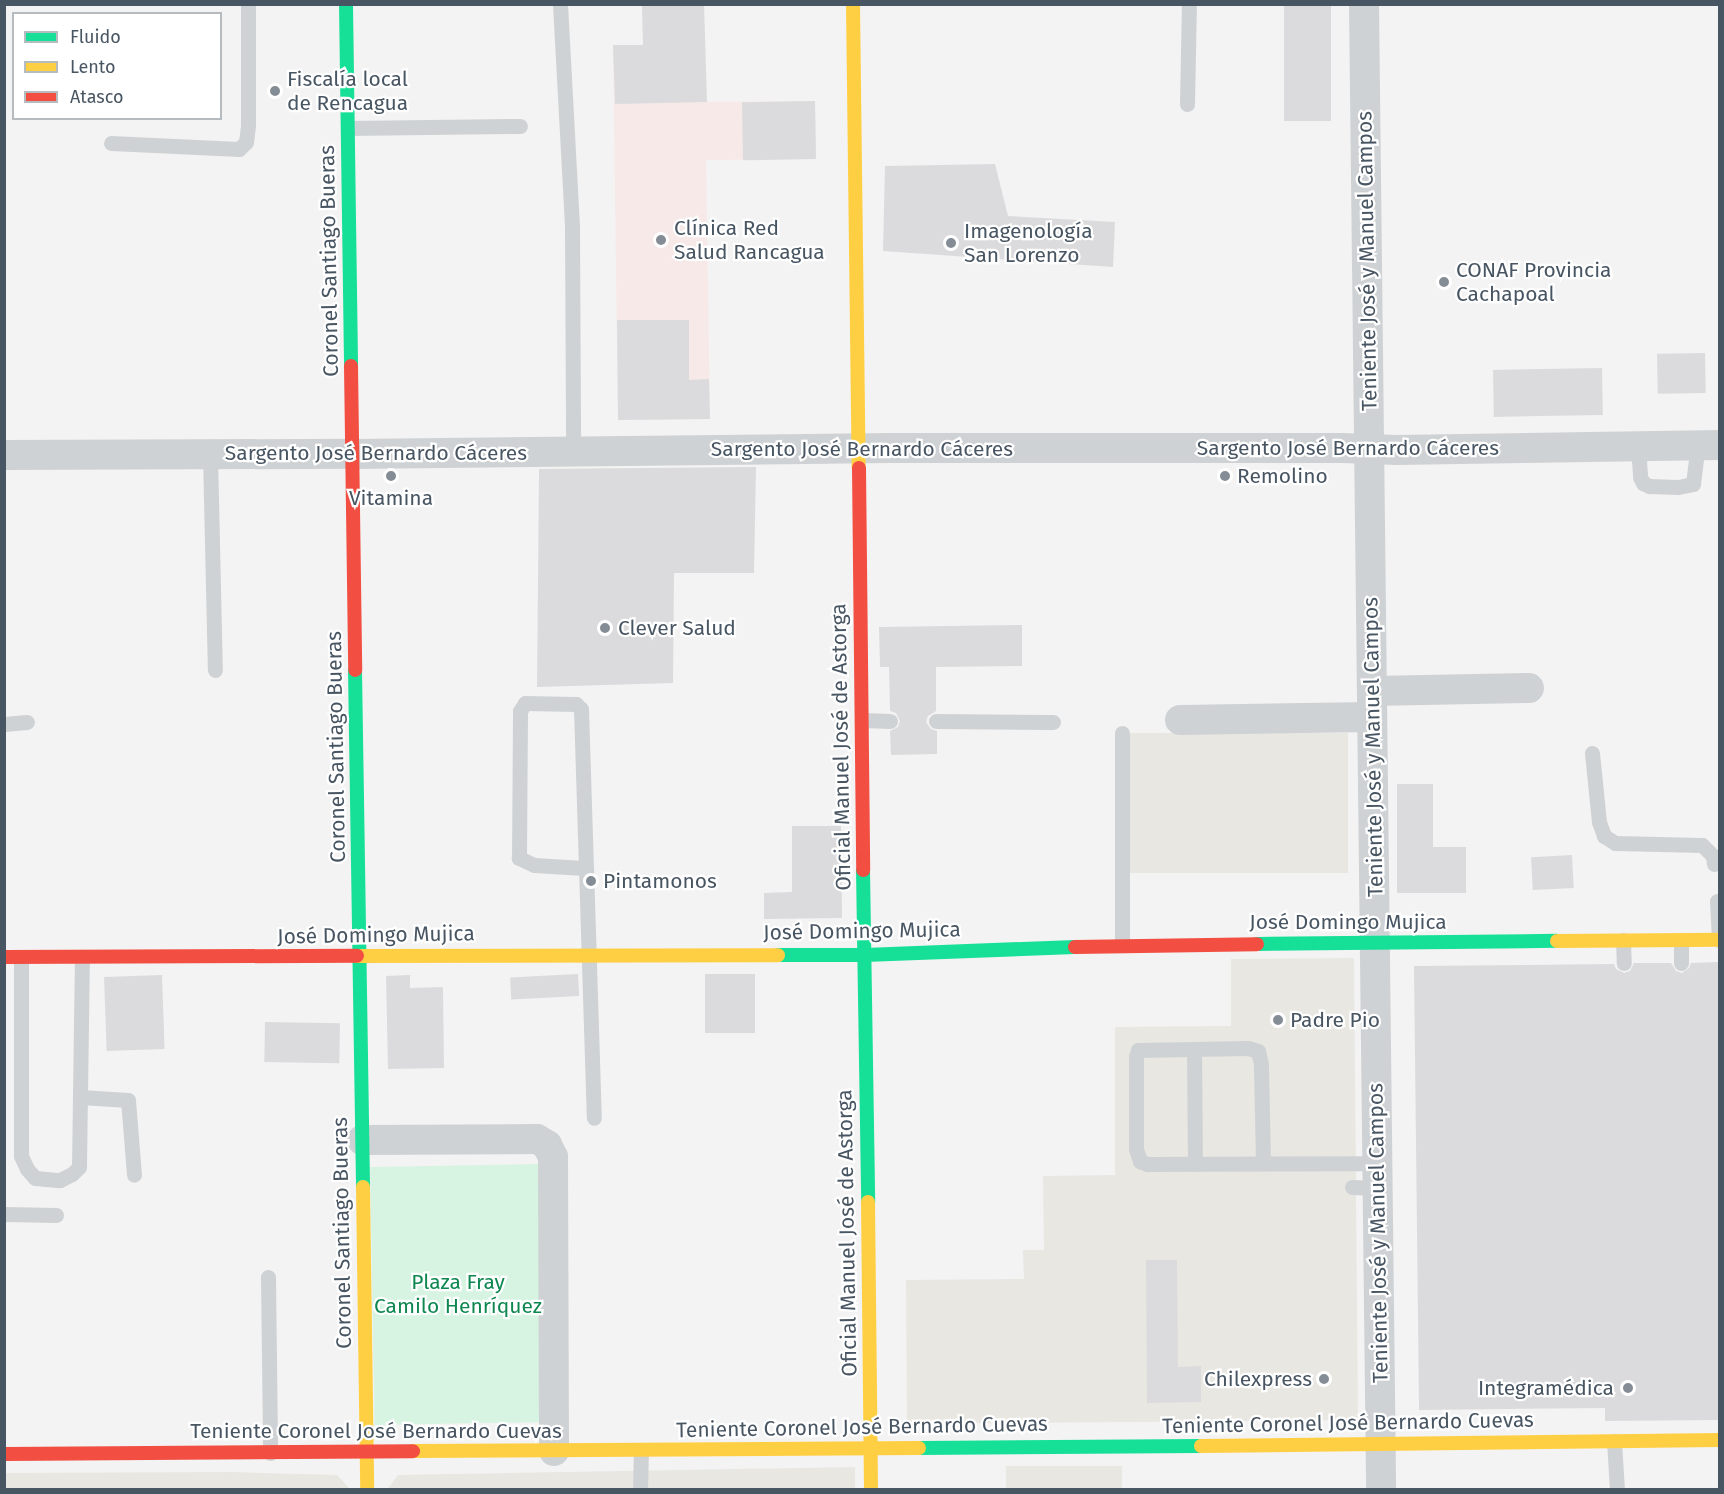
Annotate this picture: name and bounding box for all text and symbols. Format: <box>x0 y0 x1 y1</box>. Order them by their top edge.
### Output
legend <box>12 12 222 120</box>
text: Fluido <box>70 26 121 48</box>
text: Lento <box>70 56 116 78</box>
place label: Fiscalía local de Rencagua <box>287 66 408 116</box>
marker: Fiscalía local de Rencagua <box>268 84 282 98</box>
text: Atasco <box>70 86 123 108</box>
street label: Teniente José y Manuel Campos <box>1352 111 1382 411</box>
street label: Coronel Santiago Bueras <box>314 145 344 377</box>
place label: Clínica Red Salud Rancagua <box>674 215 825 265</box>
place label: Imagenología San Lorenzo <box>964 218 1093 268</box>
marker: Clínica Red Salud Rancagua <box>652 231 670 249</box>
marker: Imagenología San Lorenzo <box>942 234 960 252</box>
place label: CONAF Provincia Cachapoal <box>1456 257 1612 307</box>
marker: CONAF Provincia Cachapoal <box>1437 275 1451 289</box>
street label: Sargento José Bernardo Cáceres <box>1197 435 1499 461</box>
street label: Sargento José Bernardo Cáceres <box>711 436 1013 462</box>
street label: Sargento José Bernardo Cáceres <box>225 440 527 466</box>
place label: Remolino <box>1237 463 1328 489</box>
marker: Vitamina <box>384 469 398 483</box>
marker: Remolino <box>1218 469 1232 483</box>
place label: Vitamina <box>349 485 433 511</box>
street label: Teniente José y Manuel Campos <box>1358 597 1388 897</box>
street label: Oficial Manuel José de Astorga <box>826 603 856 891</box>
place label: Clever Salud <box>618 615 736 641</box>
marker: Clever Salud <box>596 619 614 637</box>
street label: Coronel Santiago Bueras <box>321 631 351 863</box>
place label: Pintamonos <box>603 868 717 894</box>
marker: Pintamonos <box>584 874 598 888</box>
street label: José Domingo Mujica <box>1249 909 1447 935</box>
street label: José Domingo Mujica <box>763 917 961 945</box>
street label: José Domingo Mujica <box>277 921 475 949</box>
place label: Padre Pio <box>1290 1007 1380 1033</box>
marker: Padre Pio <box>1271 1013 1285 1027</box>
street label: Teniente José y Manuel Campos <box>1363 1083 1393 1383</box>
street label: Oficial Manuel José de Astorga <box>832 1089 862 1377</box>
street label: Coronel Santiago Bueras <box>327 1117 357 1349</box>
park label: Plaza Fray Camilo Henríquez <box>374 1269 542 1319</box>
place label: Chilexpress <box>1204 1366 1312 1392</box>
marker: Chilexpress <box>1317 1372 1331 1386</box>
place label: Integramédica <box>1478 1375 1614 1401</box>
marker: Integramédica <box>1619 1379 1637 1397</box>
street label: Teniente Coronel José Bernardo Cuevas <box>1162 1407 1534 1439</box>
street label: Teniente Coronel José Bernardo Cuevas <box>676 1411 1048 1443</box>
street label: Teniente Coronel José Bernardo Cuevas <box>190 1418 562 1444</box>

